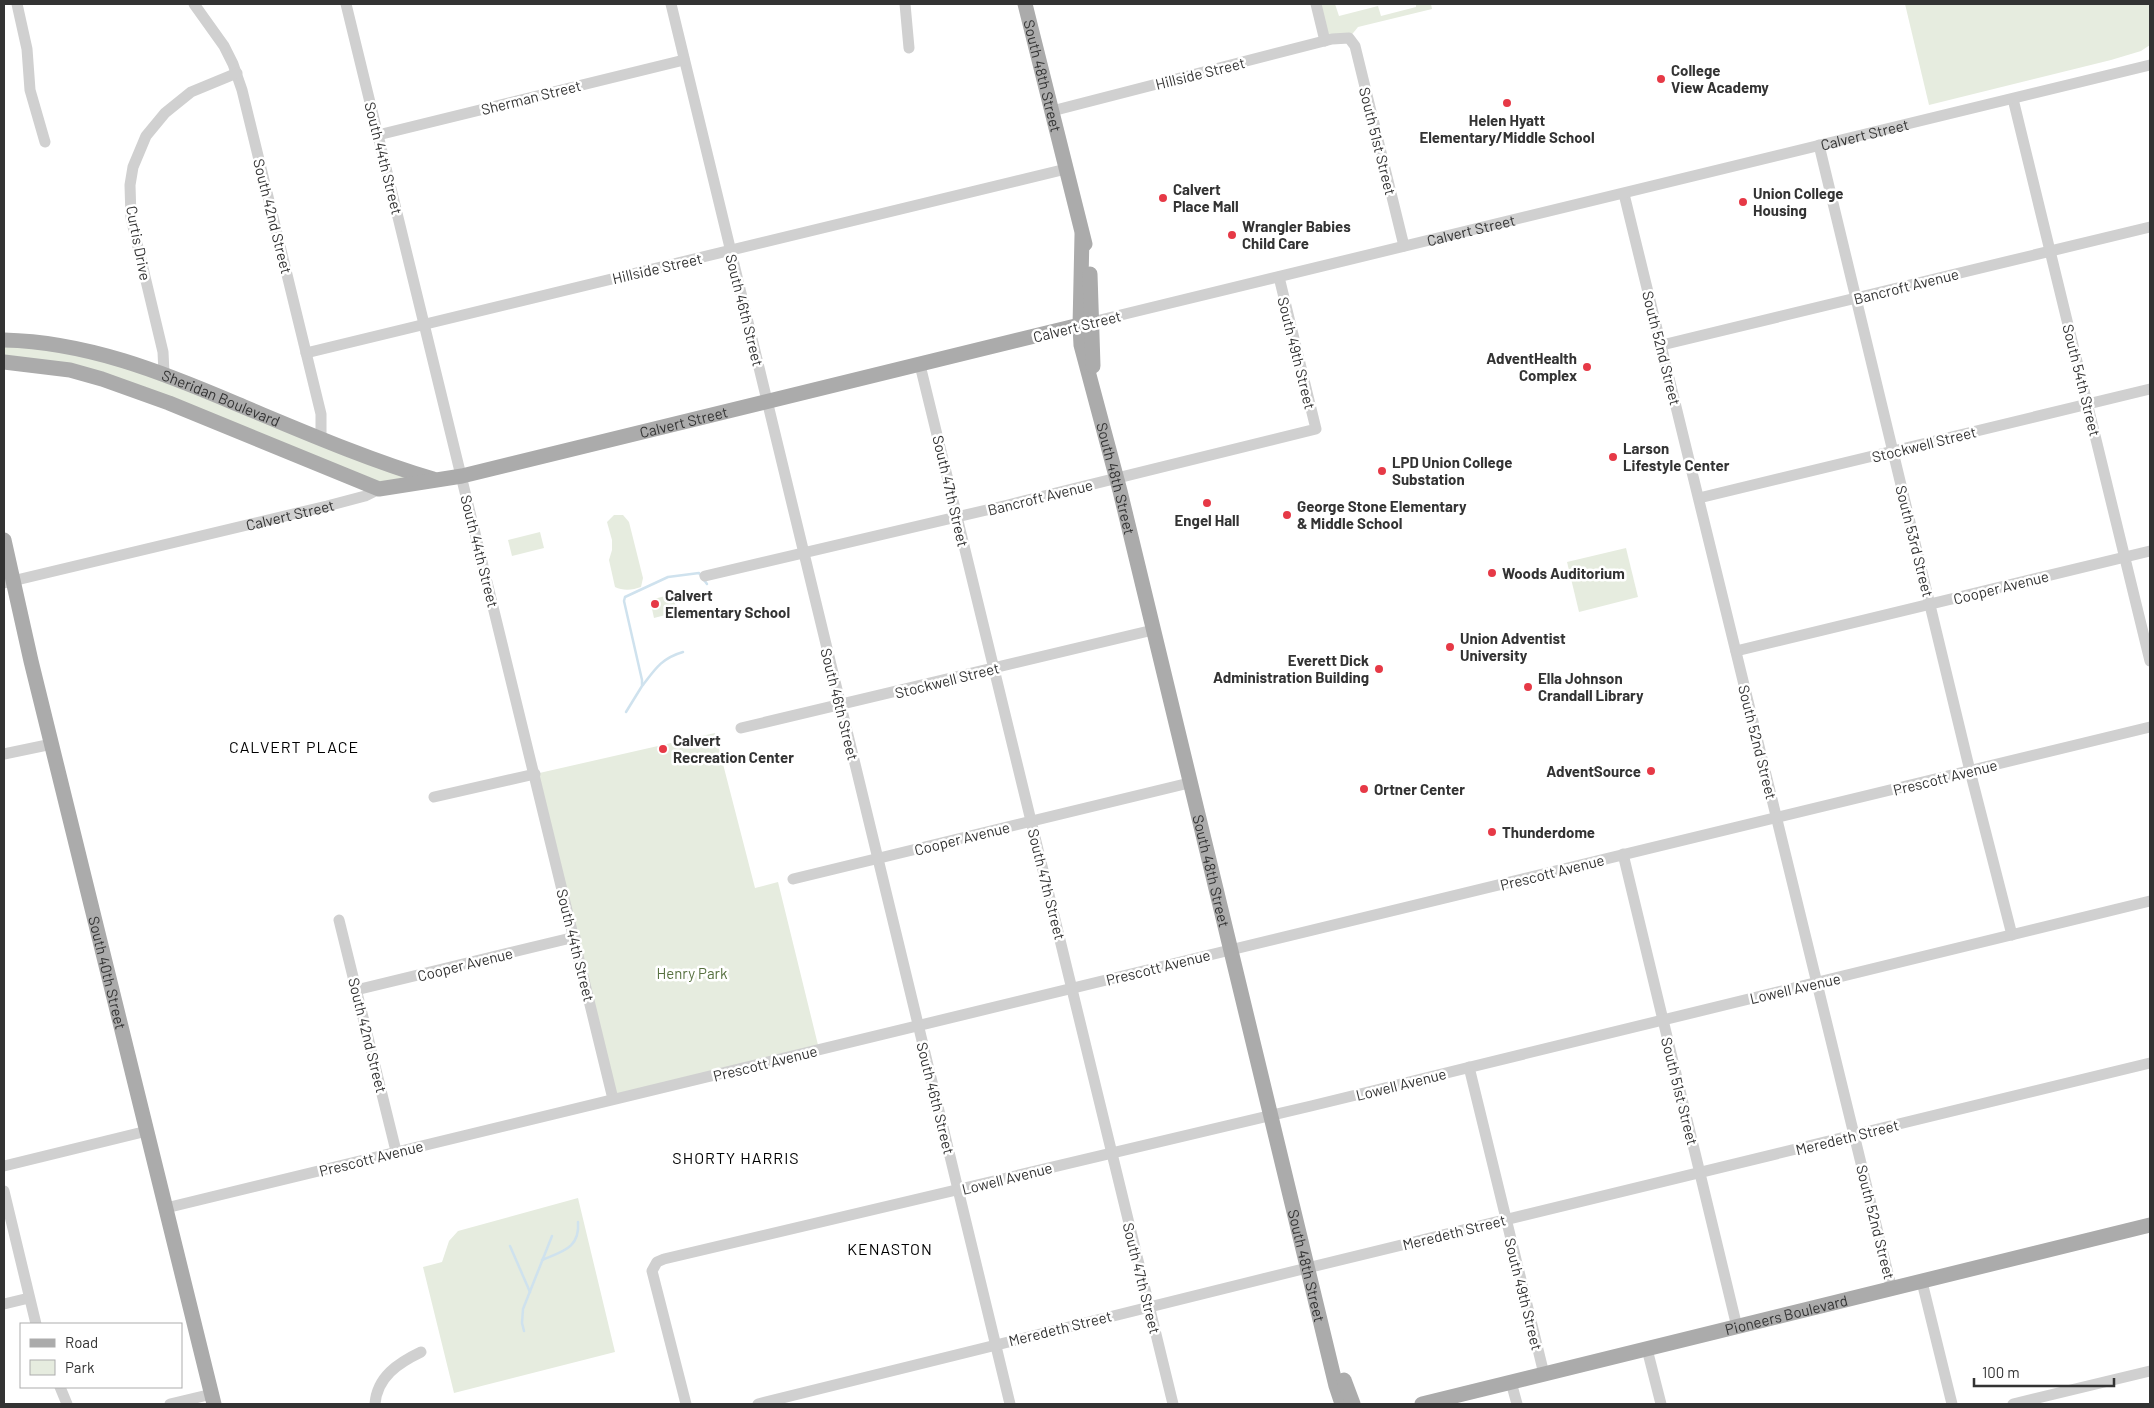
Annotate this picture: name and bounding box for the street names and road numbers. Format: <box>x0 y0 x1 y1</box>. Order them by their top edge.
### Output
street label: South 48th Street <box>1020 18 1066 134</box>
street label: Hillside Street <box>1153 53 1247 93</box>
street label: Sherman Street <box>479 76 583 118</box>
street label: South 51st Street <box>1356 85 1400 197</box>
street label: South 44th Street <box>361 100 407 216</box>
street label: Calvert Street <box>1819 115 1910 154</box>
street label: South 42nd Street <box>250 157 296 275</box>
street label: Curtis Drive <box>123 204 155 282</box>
street label: Calvert Street <box>1425 211 1517 249</box>
street label: Hillside Street <box>610 249 704 287</box>
street label: South 46th Street <box>722 252 768 368</box>
street label: Bancroft Avenue <box>1852 264 1960 308</box>
street label: South 52nd Street <box>1639 289 1685 407</box>
street label: South 49th Street <box>1274 295 1320 411</box>
street label: Calvert Street <box>1031 306 1123 346</box>
street label: South 54th Street <box>2059 322 2105 438</box>
street label: Sheridan Boulevard <box>159 366 283 430</box>
street label: Calvert Street <box>638 402 730 441</box>
street label: South 48th Street <box>1093 420 1139 536</box>
street label: Stockwell Street <box>1870 422 1978 466</box>
street label: South 47th Street <box>929 433 973 549</box>
street label: Bancroft Avenue <box>986 475 1094 519</box>
street label: South 53rd Street <box>1892 483 1938 599</box>
street label: South 44th Street <box>457 493 503 609</box>
street label: Calvert Street <box>244 496 336 534</box>
street label: Cooper Avenue <box>1951 566 2051 608</box>
street label: South 46th Street <box>817 646 863 762</box>
street label: Stockwell Street <box>893 658 1001 702</box>
street label: South 52nd Street <box>1735 683 1781 801</box>
street label: Prescott Avenue <box>1891 755 1999 799</box>
street label: South 48th Street <box>1189 813 1234 929</box>
street label: Cooper Avenue <box>912 817 1012 859</box>
street label: South 47th Street <box>1024 827 1070 941</box>
street label: Prescott Avenue <box>1498 850 1606 894</box>
street label: South 44th Street <box>553 887 599 1003</box>
street label: South 40th Street <box>85 914 130 1031</box>
street label: Cooper Avenue <box>415 943 515 985</box>
street label: Prescott Avenue <box>1104 945 1212 989</box>
street label: Lowell Avenue <box>1748 969 1842 1007</box>
street label: South 42nd Street <box>345 976 391 1094</box>
street label: South 51st Street <box>1658 1035 1702 1147</box>
street label: South 46th Street <box>913 1040 959 1156</box>
street label: Prescott Avenue <box>711 1041 819 1085</box>
street label: Lowell Avenue <box>1354 1064 1448 1104</box>
street label: Meredeth Street <box>1794 1115 1900 1159</box>
street label: Prescott Avenue <box>317 1136 425 1180</box>
street label: Lowell Avenue <box>960 1158 1054 1198</box>
street label: South 52nd Street <box>1853 1163 1899 1281</box>
street label: South 48th Street <box>1285 1207 1329 1324</box>
street label: Meredeth Street <box>1401 1210 1507 1254</box>
street label: South 47th Street <box>1119 1221 1165 1335</box>
street label: South 49th Street <box>1501 1236 1547 1352</box>
street label: Pioneers Boulevard <box>1723 1291 1849 1338</box>
street label: Meredeth Street <box>1007 1306 1113 1350</box>

